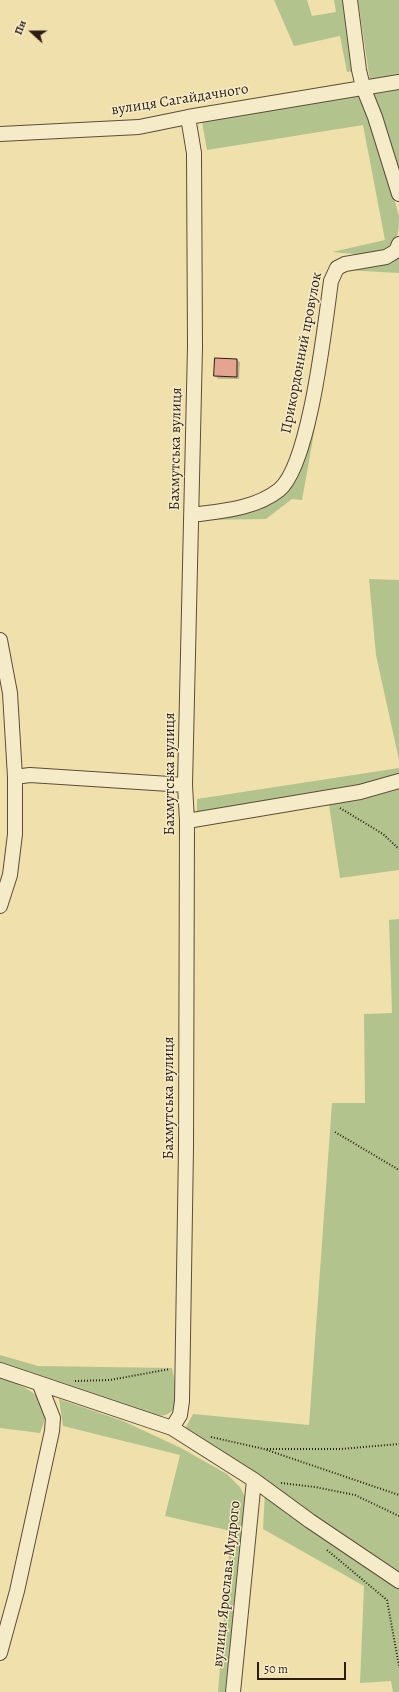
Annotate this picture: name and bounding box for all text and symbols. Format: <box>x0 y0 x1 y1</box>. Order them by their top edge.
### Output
north arrow <box>12 12 52 52</box>
text: Пн <box>11 18 30 37</box>
street label: вулиця Сагайдачного <box>110 80 250 120</box>
street label: Прикордонний провулок <box>278 271 326 435</box>
street label: Бахмутська вулиця <box>166 387 186 511</box>
street label: Бахмутська вулиця <box>161 713 179 835</box>
street label: Бахмутська вулиця <box>160 1037 178 1159</box>
street label: вулиця Ярослава Мудрого <box>209 1500 245 1668</box>
scale bar <box>259 1654 348 1680</box>
text: 50 m <box>264 1661 288 1677</box>

